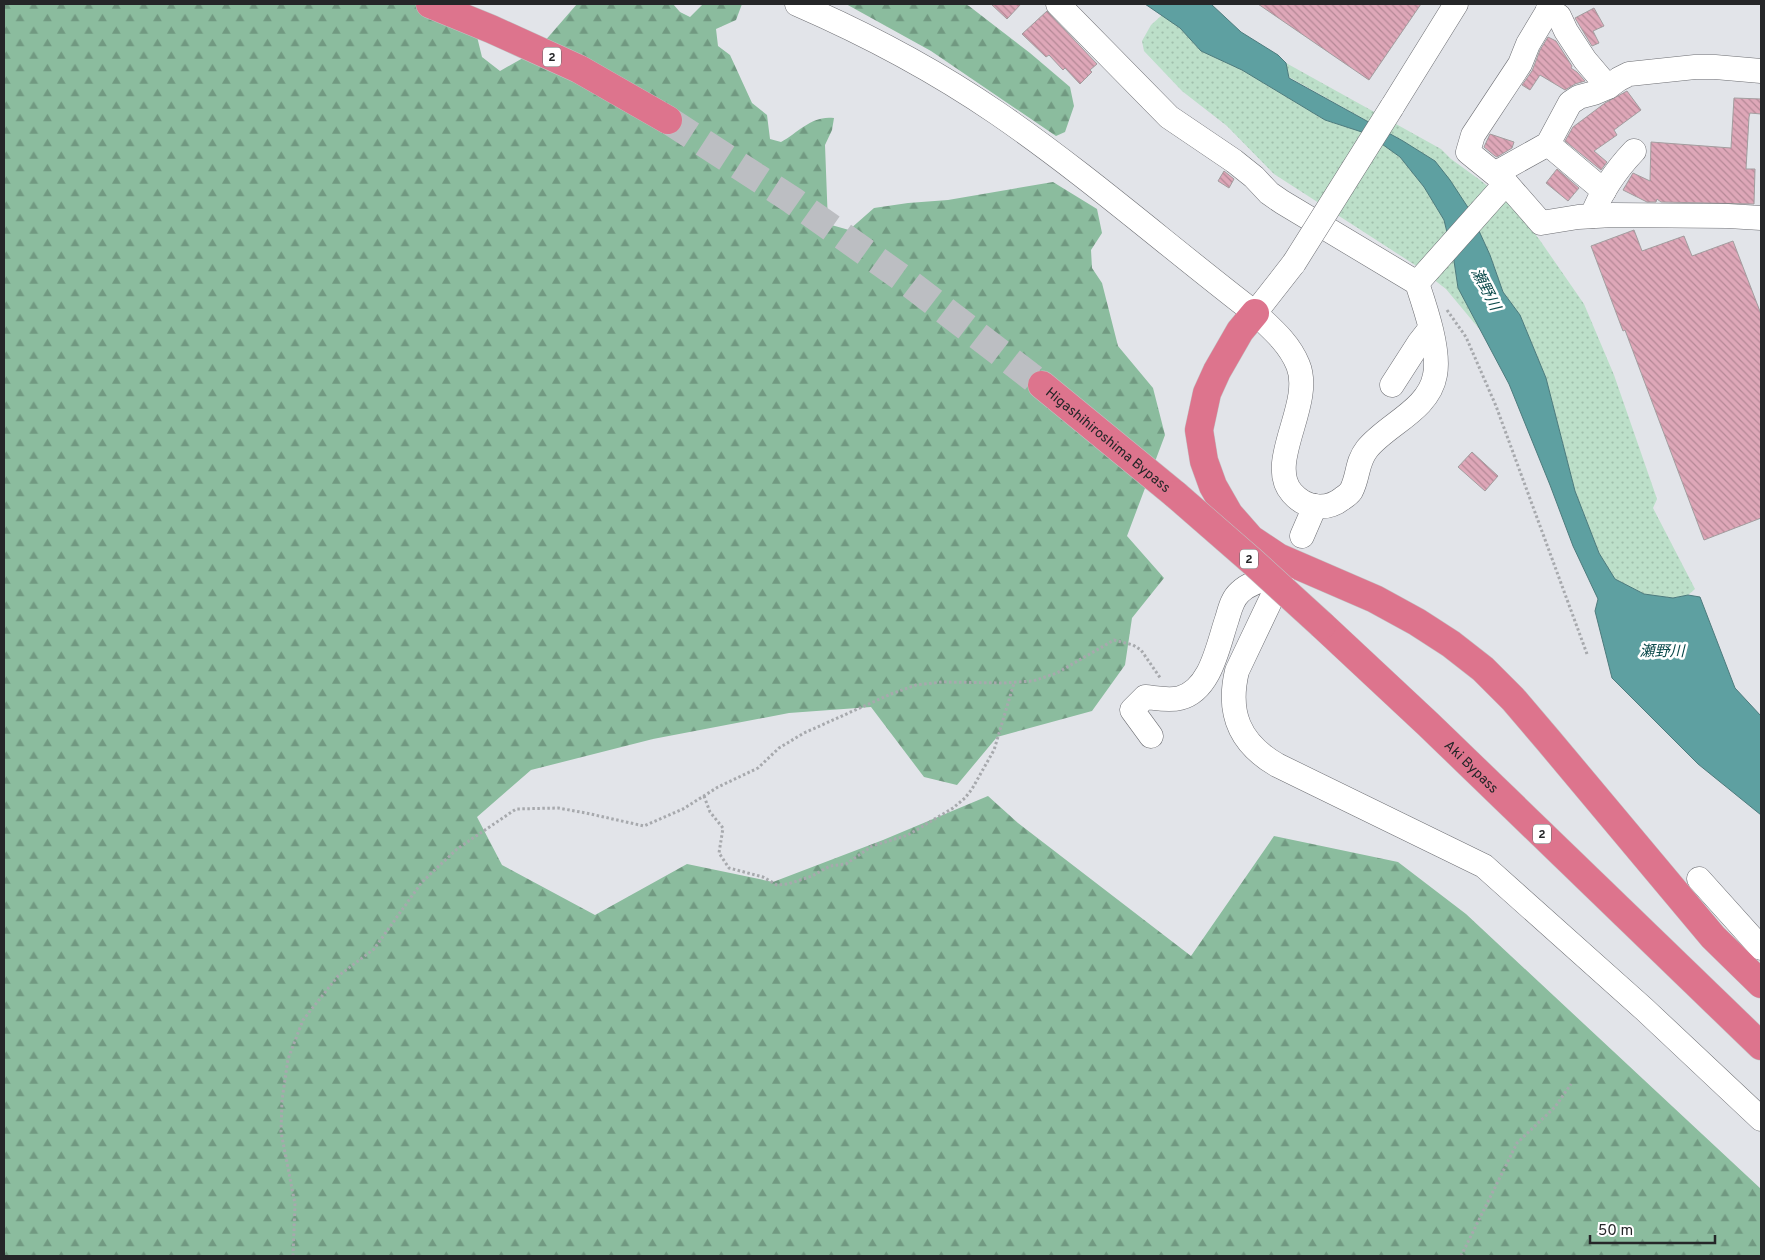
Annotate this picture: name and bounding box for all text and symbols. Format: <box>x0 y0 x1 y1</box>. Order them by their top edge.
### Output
road number: 2 <box>543 48 561 66</box>
water label: 瀬野川 <box>1466 265 1504 316</box>
street label: Higashihiroshima Bypass <box>1042 384 1173 497</box>
road number: 2 <box>1240 550 1258 568</box>
water label: 瀬野川 <box>1639 643 1686 662</box>
street label: Aki Bypass <box>1440 737 1501 797</box>
road number: 2 <box>1533 824 1551 844</box>
scale bar <box>1590 1212 1715 1244</box>
text: 50 m <box>1598 1222 1633 1241</box>

